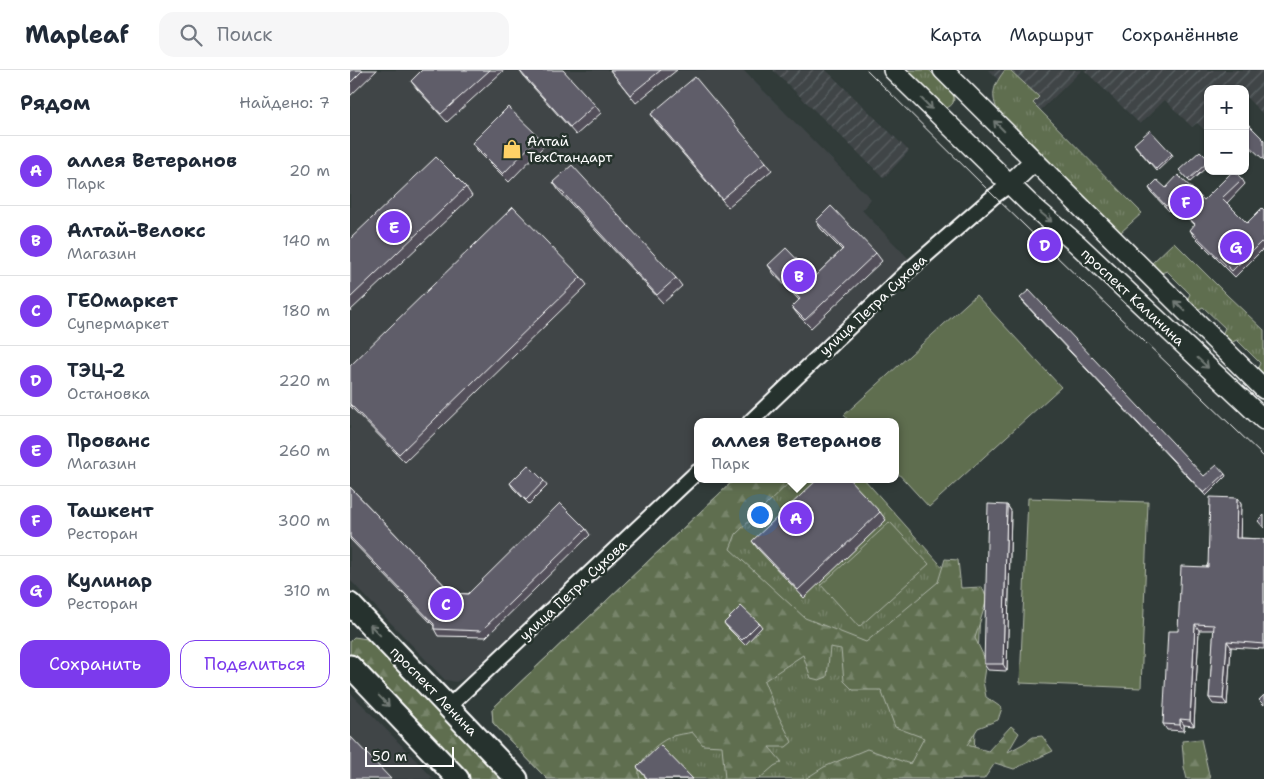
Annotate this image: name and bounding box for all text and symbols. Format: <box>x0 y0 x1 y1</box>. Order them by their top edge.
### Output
search box <box>159 12 509 57</box>
text: Mapleaf <box>25 19 129 51</box>
icon: search <box>177 21 205 49</box>
text: Поиск <box>217 22 272 47</box>
text: Карта <box>930 23 981 47</box>
text: Маршрут <box>1009 23 1093 47</box>
text: Сохранённые <box>1121 23 1239 47</box>
map controls <box>1204 85 1249 175</box>
button: + <box>1204 85 1249 130</box>
text: Рядом <box>20 89 90 117</box>
text: Найдено: 7 <box>239 92 330 113</box>
one-way arrow <box>921 98 933 111</box>
one-way arrow <box>993 120 1005 132</box>
button: − <box>1204 130 1249 175</box>
place label: Алтай ТехСтандарт <box>527 132 613 166</box>
shop icon: Алтай ТехСтандарт <box>501 138 523 160</box>
text: аллея Ветеранов <box>67 148 237 173</box>
text: A <box>30 160 42 181</box>
text: 20 m <box>289 160 330 181</box>
text: Парк <box>67 173 105 194</box>
pin: F <box>1170 183 1202 221</box>
pin: E <box>378 208 410 246</box>
one-way arrow <box>1039 212 1052 223</box>
text: Алтай-Велокс <box>67 218 206 243</box>
pin: D <box>1029 226 1061 264</box>
pin: G <box>1220 228 1252 266</box>
text: B <box>31 230 41 251</box>
text: 140 m <box>283 230 330 251</box>
text: Магазин <box>67 243 136 264</box>
street label: проспект Калинина <box>1077 244 1189 350</box>
street label: улица Петра Сухова <box>816 250 931 359</box>
pin: B <box>783 257 815 295</box>
text: ГЕОмаркет <box>67 288 178 313</box>
text: C <box>31 300 41 321</box>
text: 180 m <box>282 300 330 321</box>
one-way arrow <box>1174 300 1186 312</box>
text: Супермаркет <box>67 313 169 334</box>
one-way arrow <box>1197 357 1210 369</box>
text: ТЭЦ-2 <box>67 358 125 383</box>
text: D <box>30 370 42 391</box>
text: 220 m <box>278 370 330 391</box>
text: Остановка <box>67 383 150 404</box>
popup <box>694 418 899 483</box>
text: Прованс <box>67 428 150 453</box>
text: аллея Ветеранов <box>712 428 881 453</box>
text: E <box>31 440 41 461</box>
text: 260 m <box>278 440 330 461</box>
text: Магазин <box>67 453 136 474</box>
text: Парк <box>712 453 750 474</box>
text: Ташкент <box>67 498 154 523</box>
pin: A <box>780 499 812 537</box>
your location <box>747 502 773 528</box>
text: F <box>31 510 41 531</box>
text: 300 m <box>278 510 330 531</box>
text: Ресторан <box>67 523 138 544</box>
street label: улица Петра Сухова <box>516 535 631 644</box>
text: Кулинар <box>67 568 152 593</box>
text: G <box>30 580 42 601</box>
text: 310 m <box>283 580 330 601</box>
pin: C <box>430 585 462 623</box>
text: Ресторан <box>67 593 138 614</box>
one-way arrow <box>369 624 381 636</box>
button: Сохранить <box>20 640 170 688</box>
button: Поделиться <box>180 640 330 688</box>
street label: проспект Ленина <box>387 642 482 740</box>
one-way arrow <box>378 695 390 707</box>
scale bar <box>365 744 454 767</box>
text: 50 m <box>372 747 407 765</box>

